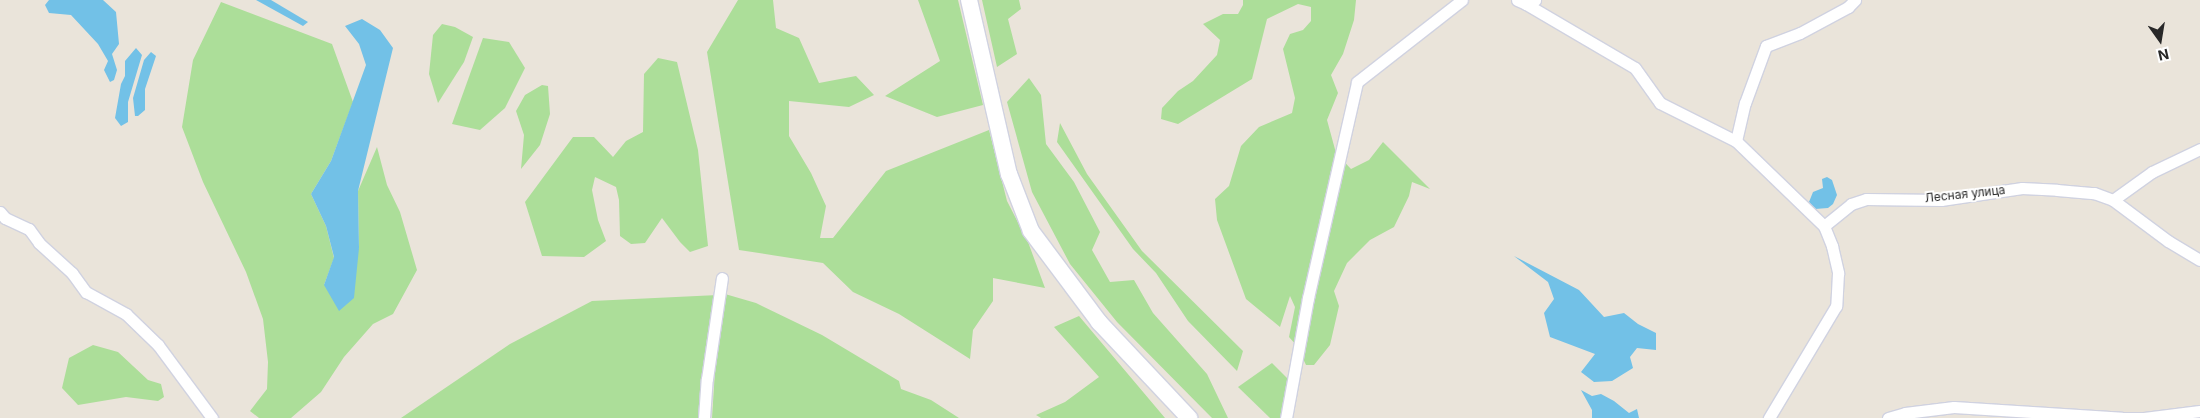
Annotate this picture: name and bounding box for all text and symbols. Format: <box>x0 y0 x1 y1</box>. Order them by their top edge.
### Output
north arrow <box>2135 15 2185 65</box>
text: N <box>2156 46 2171 65</box>
street label: Лесная улица <box>1924 183 2006 205</box>

